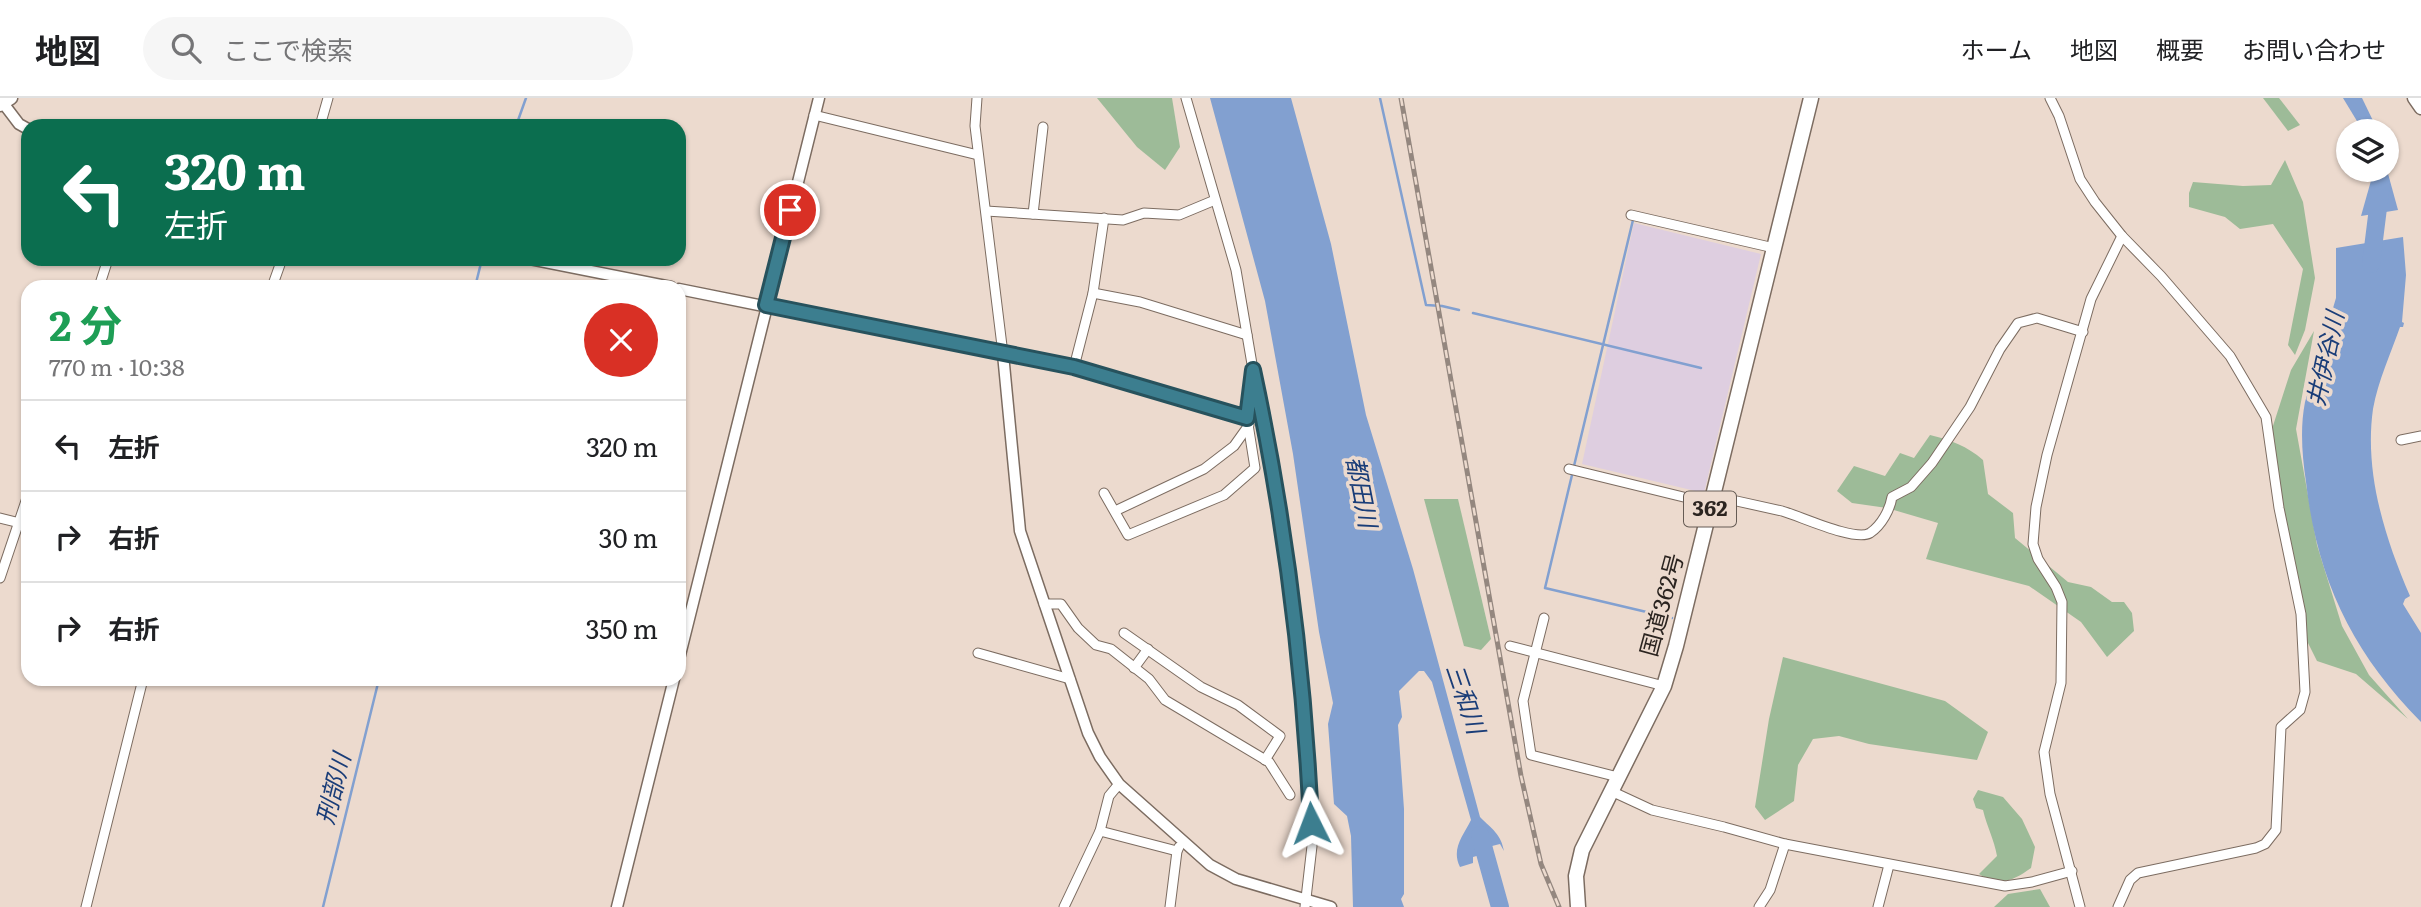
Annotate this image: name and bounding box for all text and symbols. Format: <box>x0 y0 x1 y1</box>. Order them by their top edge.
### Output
search box <box>143 17 633 80</box>
text: 地図 <box>35 24 101 73</box>
icon: search <box>167 29 205 67</box>
text: ここで検索 <box>223 29 353 68</box>
text: ホーム <box>1961 31 2032 66</box>
text: 地図 <box>2070 31 2118 66</box>
text: 概要 <box>2156 31 2204 66</box>
text: お問い合わせ <box>2242 31 2386 66</box>
map controls <box>2336 119 2399 182</box>
button: layers <box>2336 119 2399 182</box>
text: 320 m <box>164 132 306 205</box>
icon: left <box>49 147 140 238</box>
pin <box>760 180 820 240</box>
icon: arrive <box>771 191 809 229</box>
text: 左折 <box>164 199 228 247</box>
text: 2 分 <box>49 292 122 354</box>
button: close <box>584 303 658 377</box>
water label: 井伊谷川 <box>2296 305 2351 409</box>
text: 770 m · 10:38 <box>49 349 185 383</box>
text: 左折 <box>108 426 160 465</box>
text: 320 m <box>586 426 658 465</box>
icon: left <box>49 427 87 465</box>
water label: 都田川 <box>1339 453 1388 533</box>
road number: 362 <box>1684 492 1736 526</box>
text: 右折 <box>108 517 160 556</box>
text: 30 m <box>598 517 658 556</box>
icon: right <box>49 518 87 556</box>
street label: 国道362号 <box>1630 549 1690 660</box>
text: 右折 <box>108 608 160 647</box>
text: 350 m <box>585 608 658 647</box>
icon: right <box>49 609 87 647</box>
water label: 三和川 <box>1439 658 1497 741</box>
water label: 刑部川 <box>306 746 358 828</box>
position arrow <box>1274 786 1348 860</box>

